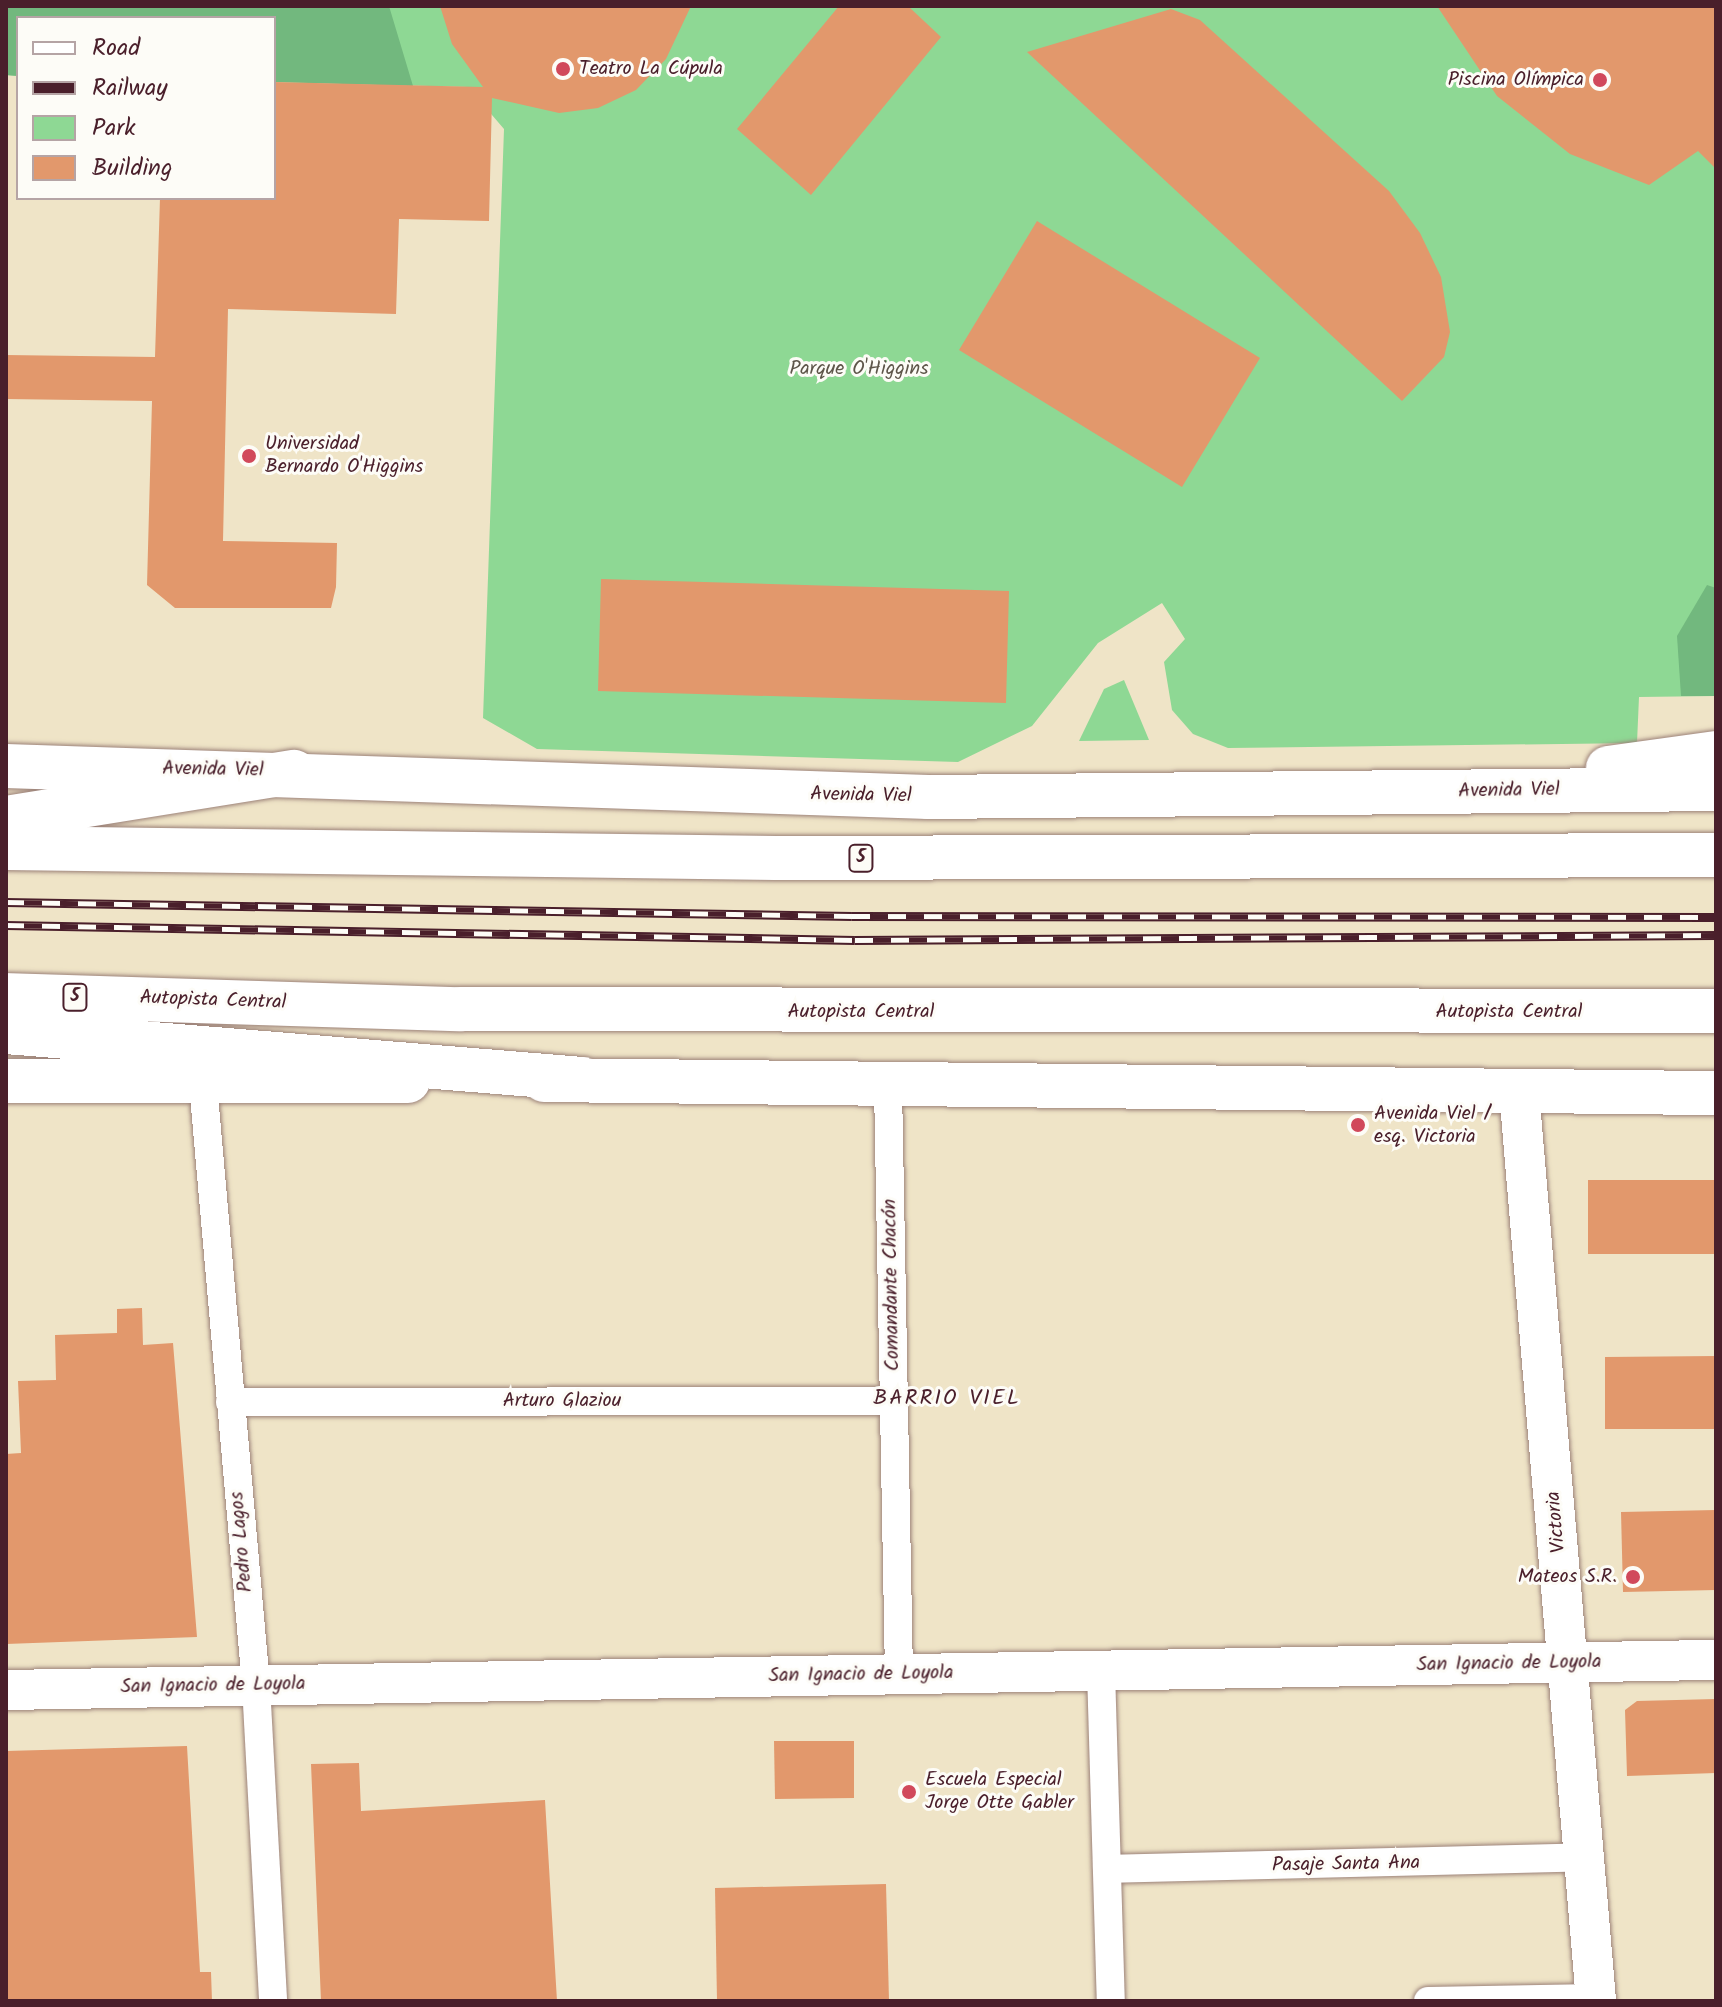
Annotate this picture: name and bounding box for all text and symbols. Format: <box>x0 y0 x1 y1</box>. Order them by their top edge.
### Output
legend <box>16 16 276 200</box>
text: Road <box>92 29 140 68</box>
place label: Teatro La Cúpula <box>579 57 723 81</box>
marker: Teatro La Cúpula <box>554 60 572 78</box>
place label: Piscina Olímpica <box>1448 68 1584 92</box>
text: Railway <box>92 69 168 108</box>
marker: Piscina Olímpica <box>1591 71 1609 89</box>
text: Park <box>92 109 136 148</box>
text: Building <box>92 149 172 188</box>
park label: Parque O'Higgins <box>789 357 929 381</box>
place label: Universidad Bernardo O'Higgins <box>265 432 423 479</box>
marker: Universidad Bernardo O'Higgins <box>240 447 258 465</box>
street label: Avenida Viel <box>162 757 264 783</box>
street label: Avenida Viel <box>1458 778 1560 804</box>
street label: Avenida Viel <box>810 783 912 809</box>
road number: 5 <box>847 844 875 872</box>
road number: 5 <box>61 983 89 1011</box>
street label: Autopista Central <box>139 986 287 1016</box>
street label: Autopista Central <box>788 1000 934 1024</box>
street label: Autopista Central <box>1436 1000 1582 1024</box>
place label: Avenida Viel / esq. Victoria <box>1374 1102 1491 1149</box>
marker: Avenida Viel / esq. Victoria <box>1349 1116 1367 1134</box>
street label: Comandante Chacón <box>878 1199 906 1371</box>
district label: BARRIO VIEL <box>873 1386 1021 1412</box>
street label: Arturo Glaziou <box>503 1389 621 1413</box>
street label: Victoria <box>1542 1490 1572 1554</box>
street label: Pedro Lagos <box>226 1491 258 1593</box>
place label: Mateos S.R. <box>1518 1565 1617 1589</box>
marker: Mateos S.R. <box>1624 1568 1642 1586</box>
street label: San Ignacio de Loyola <box>1416 1650 1602 1678</box>
street label: San Ignacio de Loyola <box>768 1661 954 1689</box>
street label: San Ignacio de Loyola <box>120 1672 306 1700</box>
place label: Escuela Especial Jorge Otte Gabler <box>925 1768 1074 1815</box>
marker: Escuela Especial Jorge Otte Gabler <box>900 1783 918 1801</box>
street label: Pasaje Santa Ana <box>1272 1852 1420 1878</box>

